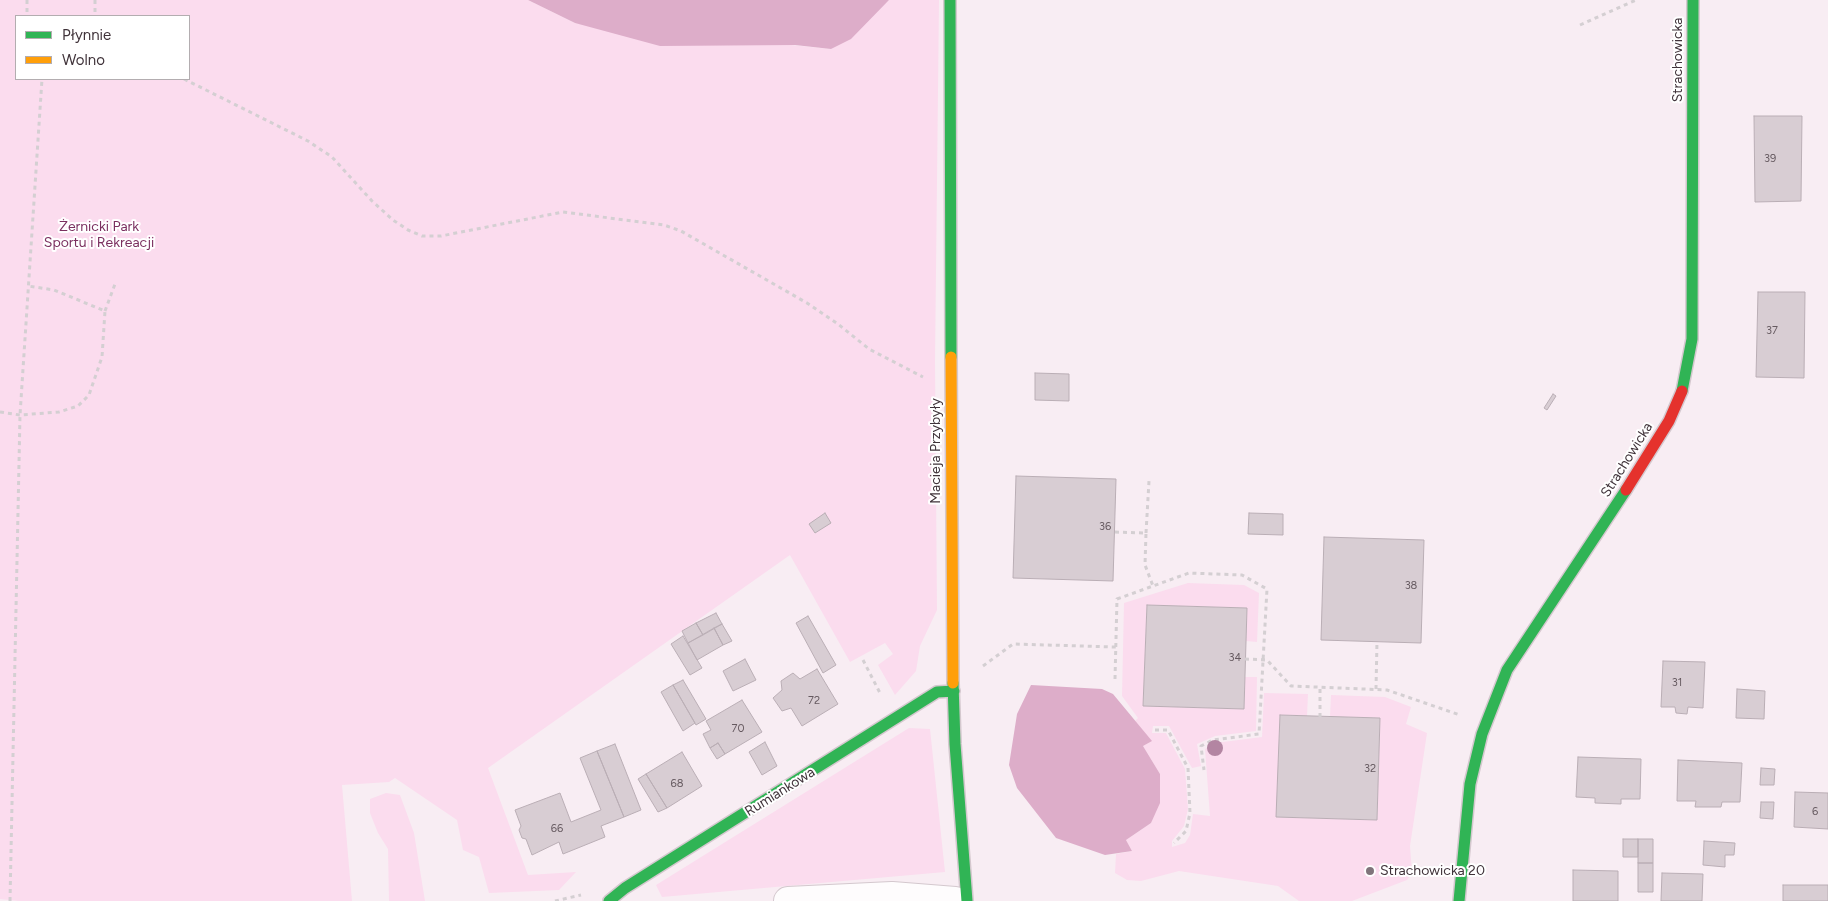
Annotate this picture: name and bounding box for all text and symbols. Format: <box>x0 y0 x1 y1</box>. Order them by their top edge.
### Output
legend <box>15 15 190 80</box>
street label: Strachowicka <box>1670 18 1686 102</box>
text: Płynnie <box>62 26 111 44</box>
text: Wolno <box>62 51 105 69</box>
house number: 39 <box>1764 152 1776 166</box>
park label: Żernicki Park Sportu i Rekreacji <box>44 219 154 252</box>
house number: 37 <box>1766 324 1778 338</box>
street label: Macieja Przybyły <box>928 398 944 504</box>
street label: Strachowicka <box>1597 420 1657 500</box>
house number: 36 <box>1099 520 1111 534</box>
house number: 38 <box>1405 579 1417 593</box>
house number: 34 <box>1229 651 1241 665</box>
house number: 31 <box>1672 676 1682 690</box>
house number: 72 <box>808 694 820 708</box>
house number: 70 <box>732 722 744 736</box>
house number: 32 <box>1364 762 1376 776</box>
street label: Rumiankowa <box>742 764 818 820</box>
house number: 68 <box>671 777 683 791</box>
house number: 6 <box>1812 805 1818 819</box>
house number: 66 <box>551 822 563 836</box>
place label: Strachowicka 20 <box>1380 863 1485 879</box>
marker: Strachowicka 20 <box>1364 865 1376 877</box>

